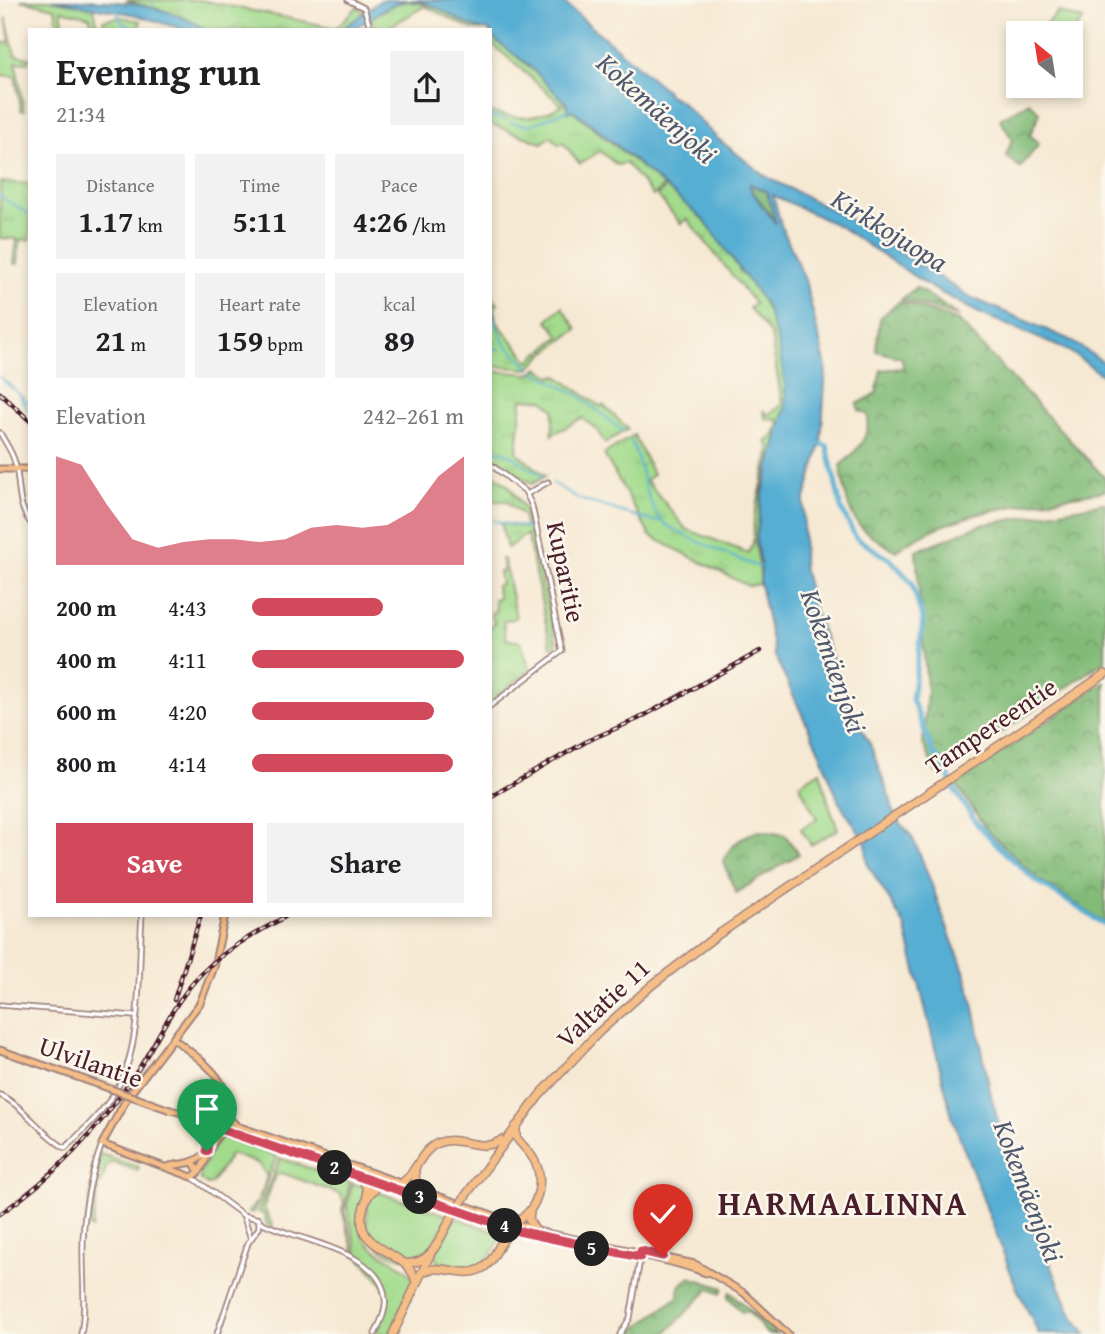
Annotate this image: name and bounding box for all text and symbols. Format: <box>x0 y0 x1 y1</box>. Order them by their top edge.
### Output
north arrow <box>1006 21 1083 98</box>
map controls <box>1006 21 1083 98</box>
water label: Kokemäenjoki <box>587 42 727 173</box>
text: Evening run <box>56 43 260 99</box>
button: share <box>390 51 464 125</box>
text: 21:34 <box>56 97 106 130</box>
text: Distance <box>87 171 155 199</box>
text: Time <box>240 171 280 199</box>
text: Pace <box>381 171 418 199</box>
water label: Kirkkojuopa <box>823 177 957 282</box>
text: 1.17 <box>78 199 134 243</box>
text: 5:11 <box>232 199 288 243</box>
text: 4:26 <box>353 199 408 243</box>
text: km <box>134 211 163 239</box>
text: /km <box>408 211 446 239</box>
text: Elevation <box>83 290 158 318</box>
text: Heart rate <box>219 290 301 318</box>
text: kcal <box>383 290 416 318</box>
text: 21 <box>95 318 126 362</box>
text: 159 <box>217 318 263 362</box>
text: 89 <box>384 318 415 362</box>
text: m <box>126 330 146 358</box>
text: bpm <box>263 330 303 358</box>
text: Elevation <box>56 399 146 432</box>
text: 242–261 m <box>363 399 464 432</box>
street label: Kuparitie <box>537 518 596 626</box>
water label: Kokemäenjoki <box>790 583 878 738</box>
text: 200 m <box>56 591 117 624</box>
text: 4:43 <box>168 591 207 624</box>
text: 400 m <box>56 643 117 676</box>
text: 4:11 <box>168 643 207 676</box>
street label: Tampereentie <box>917 667 1064 784</box>
text: 600 m <box>56 695 117 728</box>
text: 4:20 <box>168 695 207 728</box>
text: 800 m <box>56 747 117 780</box>
text: 4:14 <box>168 747 207 780</box>
button: Save <box>56 823 253 903</box>
button: Share <box>267 823 464 903</box>
street label: Valtatie 11 <box>547 949 658 1056</box>
street label: Ulvilantie <box>34 1026 148 1097</box>
pin <box>177 1079 237 1151</box>
icon: arrive <box>188 1090 226 1128</box>
water label: Kokemäenjoki <box>983 1113 1075 1268</box>
pin: 2 <box>318 1150 352 1186</box>
text: 2 <box>330 1153 339 1181</box>
district label: HARMAALINNA <box>718 1179 968 1227</box>
pin: 3 <box>402 1180 438 1214</box>
text: 3 <box>415 1182 424 1210</box>
pin <box>633 1184 693 1256</box>
icon: check <box>644 1195 682 1233</box>
pin: 4 <box>488 1208 522 1244</box>
text: 4 <box>500 1211 509 1239</box>
pin: 5 <box>574 1232 610 1266</box>
text: 5 <box>587 1234 596 1262</box>

